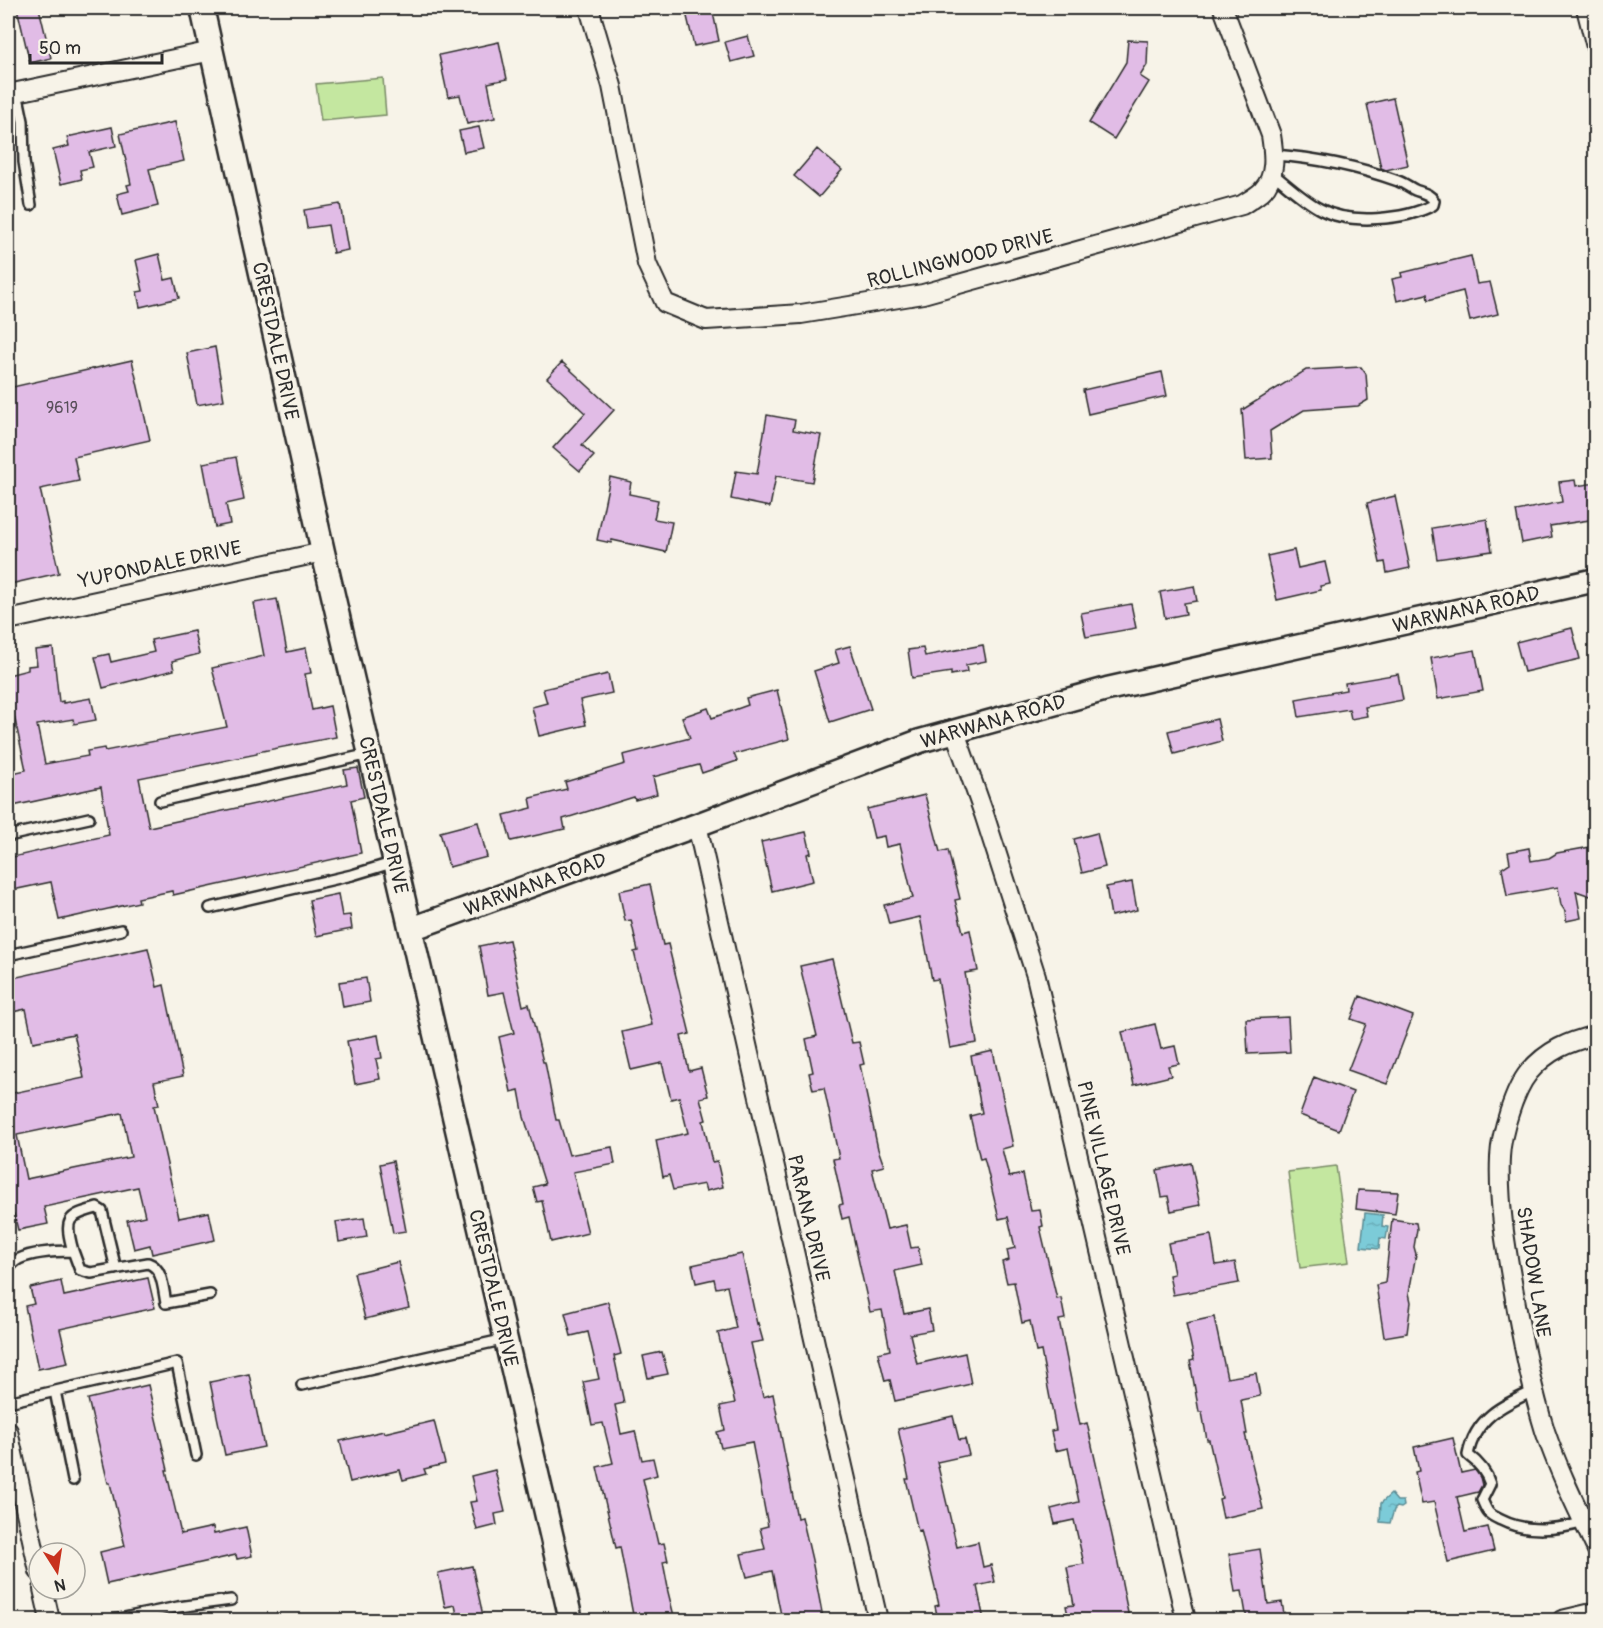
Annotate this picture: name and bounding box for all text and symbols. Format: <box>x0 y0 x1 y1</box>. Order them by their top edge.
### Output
scale bar <box>30 27 162 65</box>
text: 50 m <box>39 37 81 60</box>
street label: ROLLINGWOOD DRIVE <box>865 223 1056 294</box>
street label: CRESTDALE DRIVE <box>247 260 304 422</box>
house number: 9619 <box>46 398 78 418</box>
street label: YUPONDALE DRIVE <box>75 535 244 594</box>
street label: WARWANA ROAD <box>1390 580 1542 639</box>
street label: WARWANA ROAD <box>918 689 1069 754</box>
street label: CRESTDALE DRIVE <box>353 734 414 896</box>
street label: WARWANA ROAD <box>460 847 610 922</box>
street label: PINE VILLAGE DRIVE <box>1071 1078 1136 1258</box>
street label: PARANA DRIVE <box>782 1152 835 1284</box>
street label: SHADOW LANE <box>1511 1205 1556 1339</box>
street label: CRESTDALE DRIVE <box>463 1207 524 1369</box>
north arrow <box>27 1541 87 1601</box>
text: N <box>52 1574 67 1596</box>

